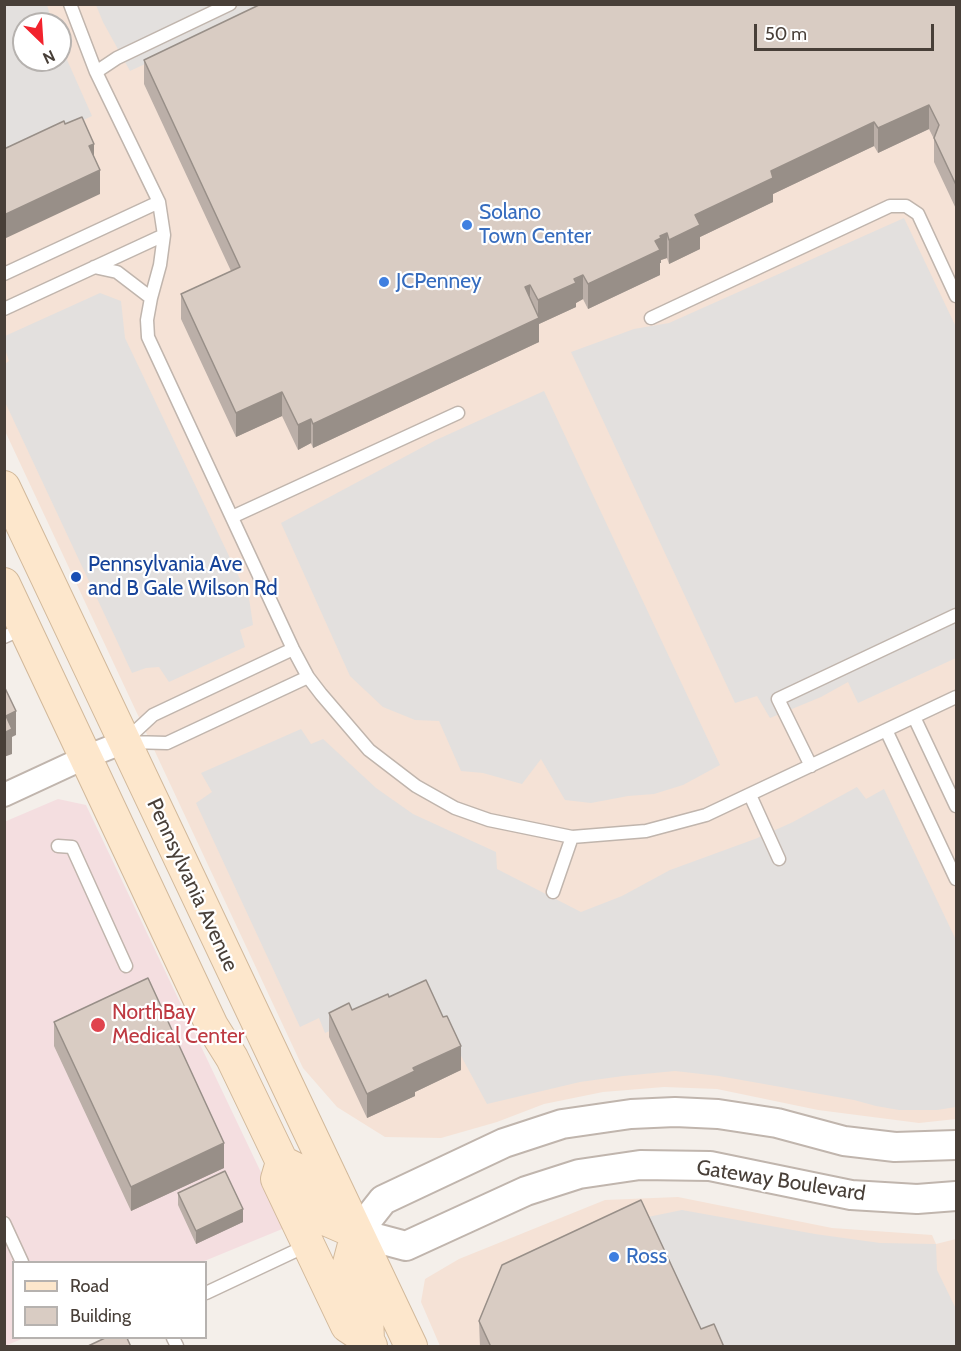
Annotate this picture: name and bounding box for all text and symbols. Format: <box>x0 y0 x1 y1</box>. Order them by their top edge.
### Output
north arrow <box>12 12 72 72</box>
scale bar <box>757 12 937 50</box>
text: 50 m <box>765 23 807 45</box>
text: N <box>40 46 58 68</box>
place label: Solano Town Center <box>479 200 591 250</box>
marker: Solano Town Center <box>460 218 474 232</box>
place label: JCPenney <box>396 269 482 295</box>
marker: JCPenney <box>377 275 391 289</box>
place label: Pennsylvania Ave and B Gale Wilson Rd <box>88 552 278 602</box>
marker: Pennsylvania Ave and B Gale Wilson Rd <box>69 570 83 584</box>
street label: Pennsylvania Avenue <box>141 795 243 975</box>
place label: NorthBay Medical Center <box>112 1000 244 1050</box>
marker: NorthBay Medical Center <box>89 1016 107 1034</box>
street label: Gateway Boulevard <box>695 1155 867 1207</box>
place label: Ross <box>626 1244 667 1270</box>
marker: Ross <box>607 1250 621 1264</box>
legend <box>12 1261 207 1339</box>
text: Road <box>70 1275 109 1297</box>
text: Building <box>70 1305 131 1327</box>

